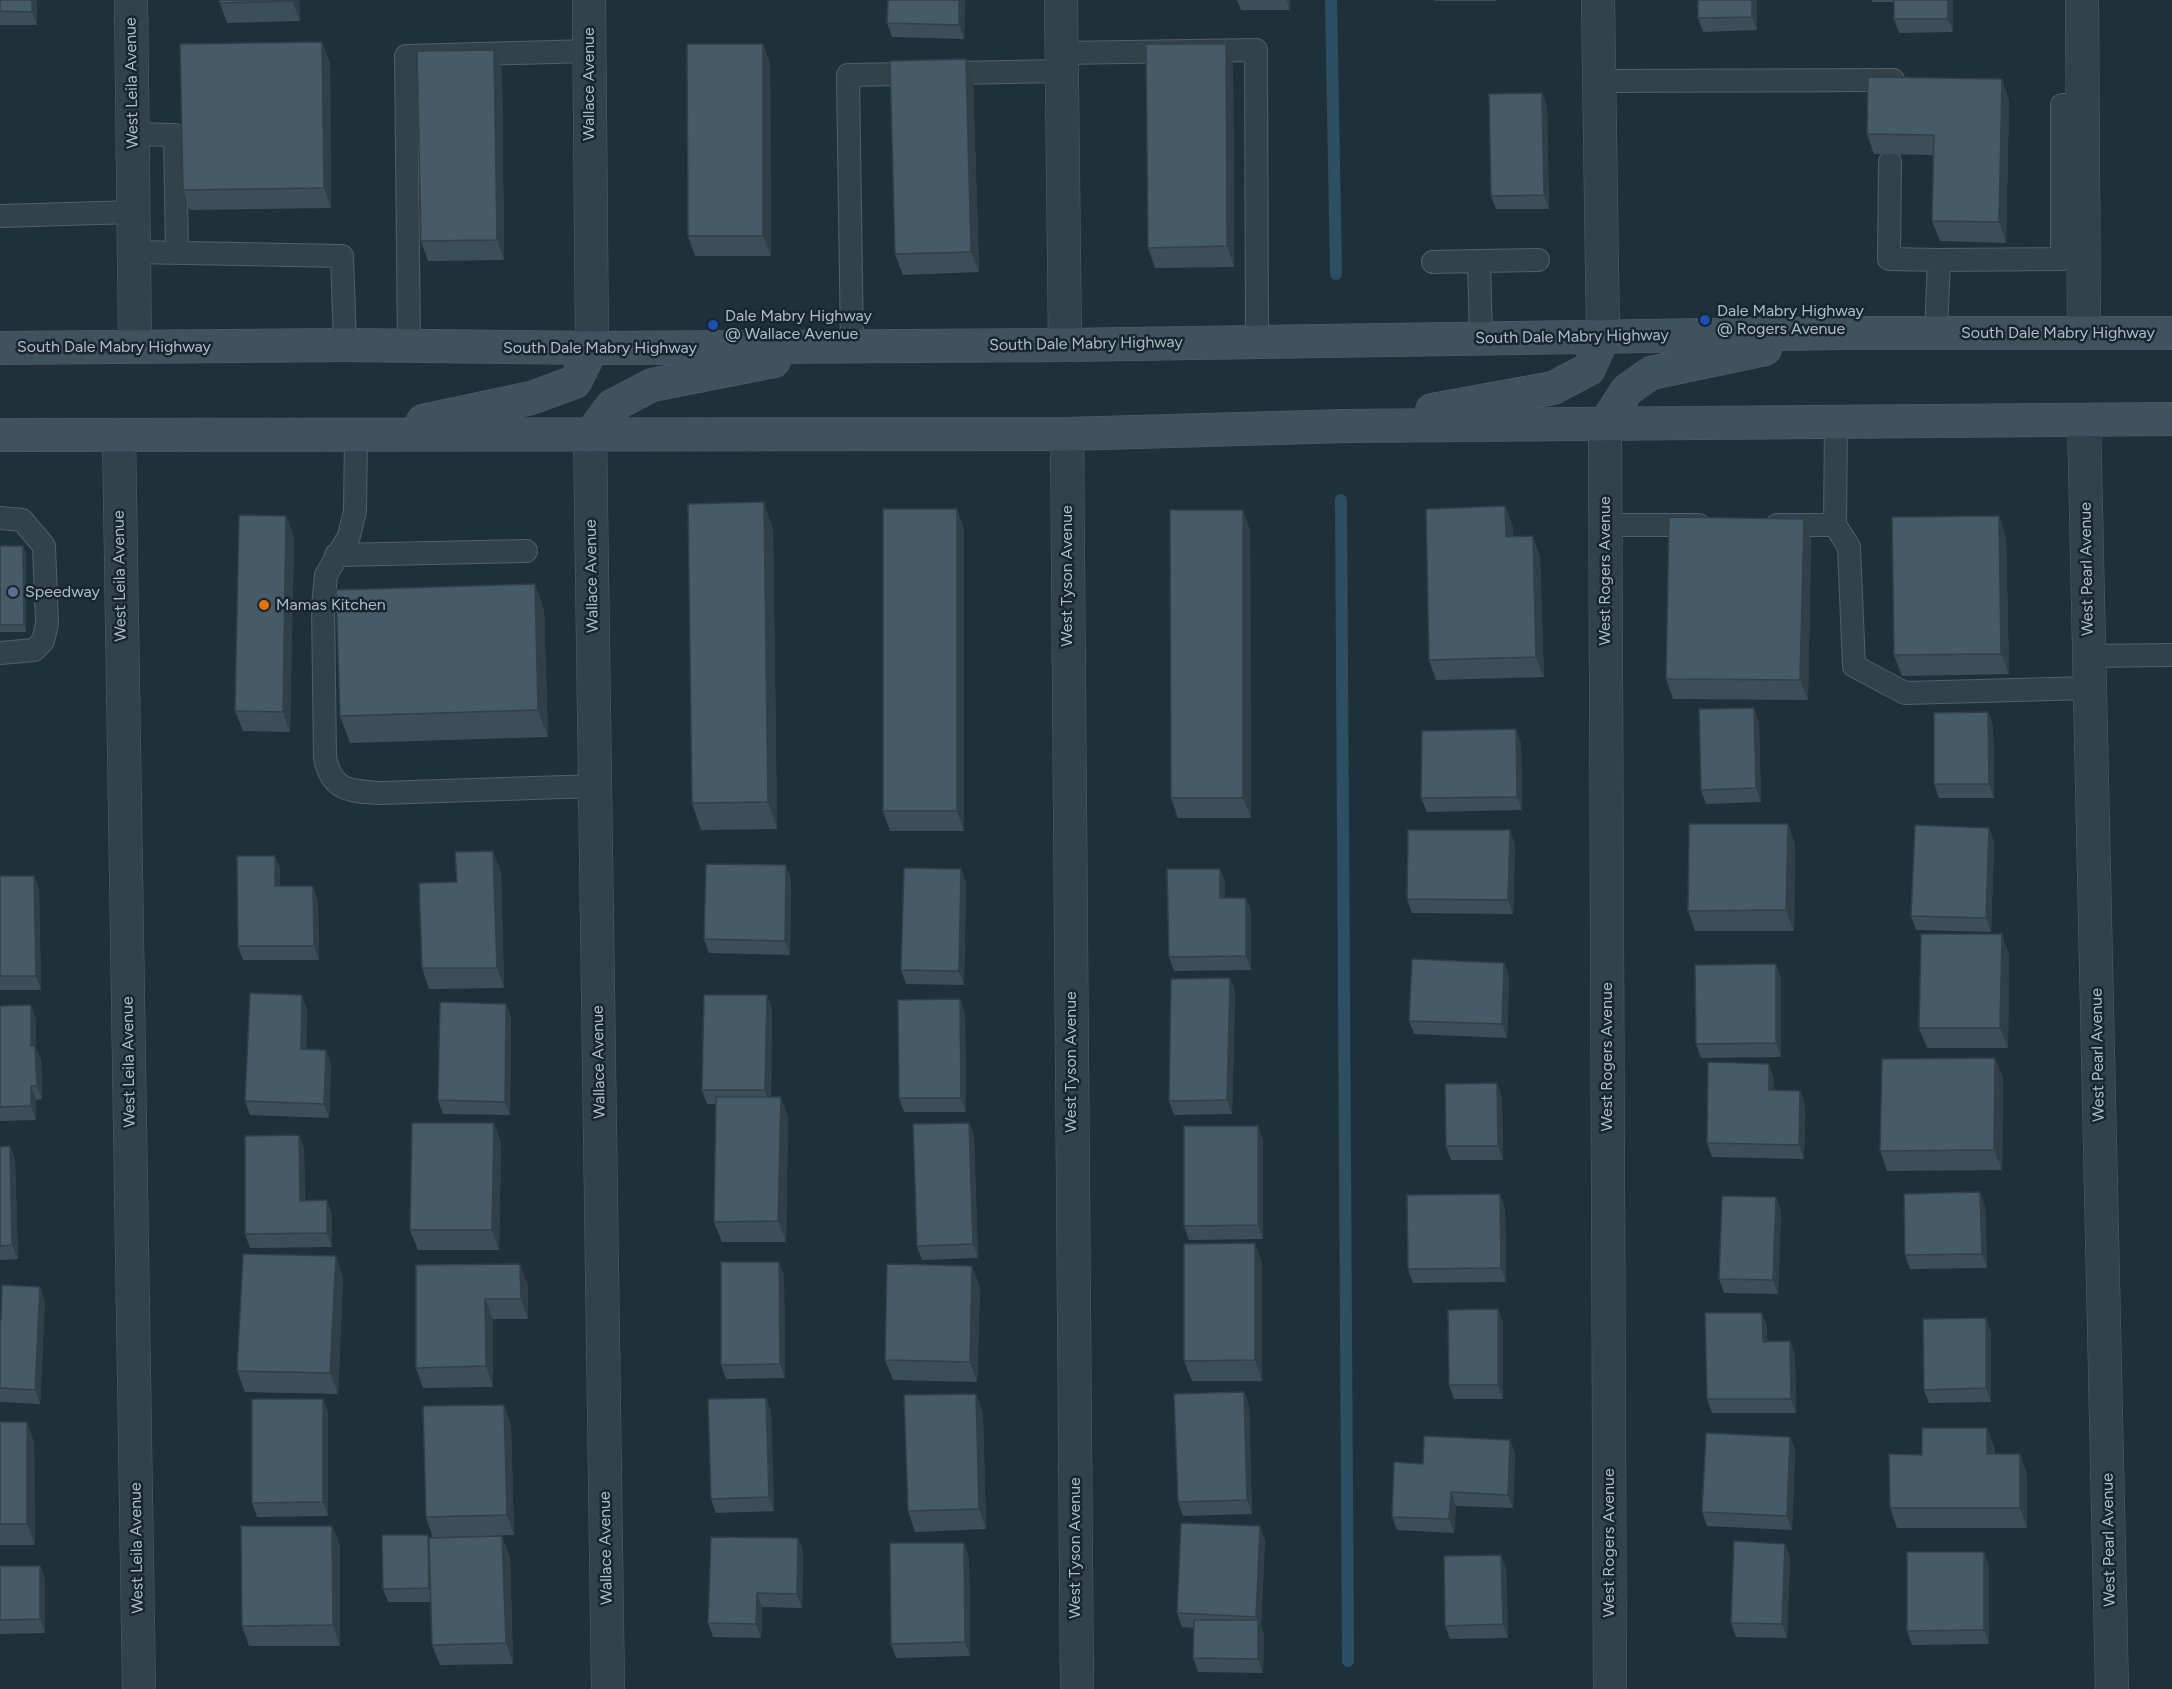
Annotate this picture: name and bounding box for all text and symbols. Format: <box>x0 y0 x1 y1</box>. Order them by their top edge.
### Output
street label: West Leila Avenue <box>121 17 143 149</box>
street label: Wallace Avenue <box>579 27 599 141</box>
place label: Dale Mabry Highway @ Rogers Avenue <box>1717 301 1864 339</box>
place label: Dale Mabry Highway @ Wallace Avenue <box>725 306 872 344</box>
marker: Dale Mabry Highway @ Rogers Avenue <box>1698 313 1712 327</box>
marker: Dale Mabry Highway @ Wallace Avenue <box>706 318 720 332</box>
street label: South Dale Mabry Highway <box>1961 323 2155 343</box>
street label: South Dale Mabry Highway <box>1475 326 1669 348</box>
street label: South Dale Mabry Highway <box>989 333 1183 355</box>
street label: South Dale Mabry Highway <box>17 337 211 357</box>
street label: South Dale Mabry Highway <box>503 338 697 358</box>
street label: West Rogers Avenue <box>1595 496 1615 646</box>
street label: West Pearl Avenue <box>2076 502 2098 636</box>
street label: West Tyson Avenue <box>1057 505 1077 647</box>
street label: West Leila Avenue <box>109 510 131 642</box>
street label: Wallace Avenue <box>581 519 603 633</box>
place label: Speedway <box>25 582 100 602</box>
marker: Speedway <box>6 585 20 599</box>
place label: Mamas Kitchen <box>276 595 386 615</box>
marker: Mamas Kitchen <box>257 598 271 612</box>
street label: West Rogers Avenue <box>1597 982 1617 1132</box>
street label: West Pearl Avenue <box>2087 988 2109 1122</box>
street label: West Tyson Avenue <box>1061 991 1081 1133</box>
street label: West Leila Avenue <box>118 996 140 1128</box>
street label: Wallace Avenue <box>588 1005 610 1119</box>
street label: West Rogers Avenue <box>1599 1468 1619 1618</box>
street label: West Pearl Avenue <box>2098 1473 2120 1607</box>
street label: West Tyson Avenue <box>1065 1477 1085 1619</box>
street label: West Leila Avenue <box>126 1482 148 1614</box>
street label: Wallace Avenue <box>595 1491 617 1605</box>

